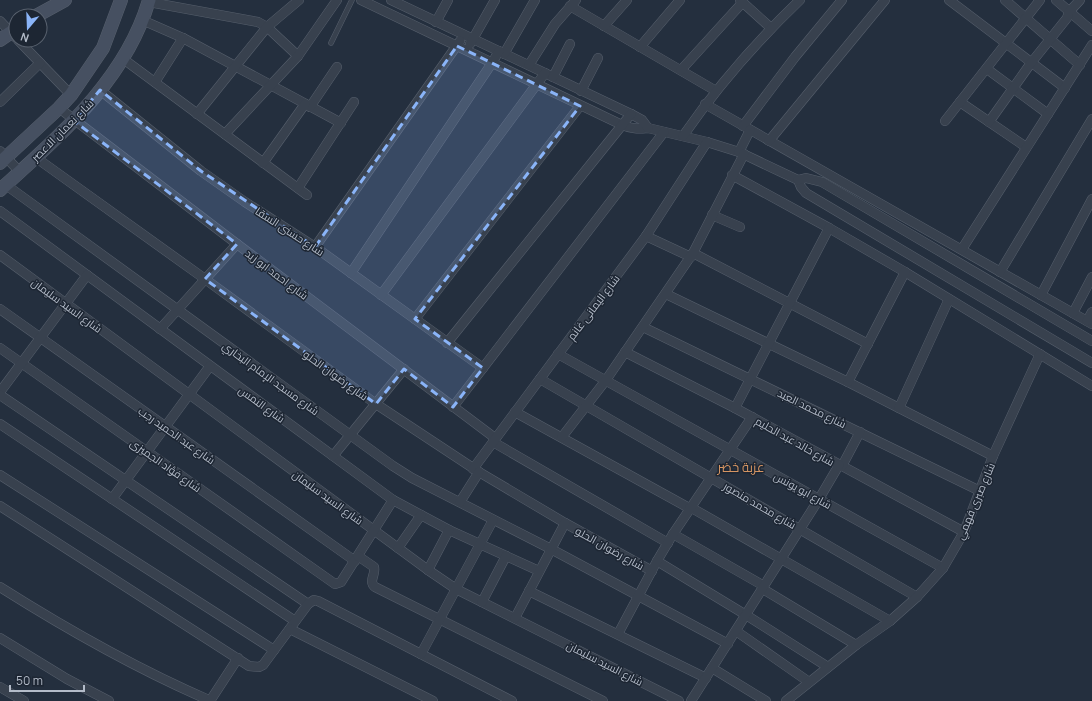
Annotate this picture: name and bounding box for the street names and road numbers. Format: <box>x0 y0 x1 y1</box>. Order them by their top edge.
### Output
street label: شارع نعمان الاعصر <box>27 96 97 166</box>
street label: شارع حسنى السقا <box>252 203 327 260</box>
street label: شارع احمد ابو زيد <box>242 245 312 303</box>
street label: شارع اليمانى غانم <box>563 271 623 343</box>
street label: شارع السيد سليمان <box>28 274 105 337</box>
street label: شارع مسجد الإمام البخاري <box>218 338 322 420</box>
street label: شارع رضوان الحلو <box>300 346 371 404</box>
street label: شارع النمس <box>235 382 288 427</box>
street label: شارع محمد العبد <box>775 385 849 432</box>
street label: شارع عبد الحميد رجب <box>135 403 218 468</box>
street label: شارع خالد عبد الحليم <box>752 413 837 470</box>
street label: شارع فؤاد الجميزى <box>127 435 204 496</box>
street label: شارع صبرى فهمي <box>952 460 1000 543</box>
street label: شارع السيد سليمان <box>289 466 366 529</box>
street label: شارع ابو يونس <box>771 468 835 513</box>
street label: شارع محمد منصور <box>720 478 799 533</box>
street label: شارع رضوان الحلو <box>572 523 647 574</box>
street label: شارع السيد سليمان <box>564 637 646 690</box>

